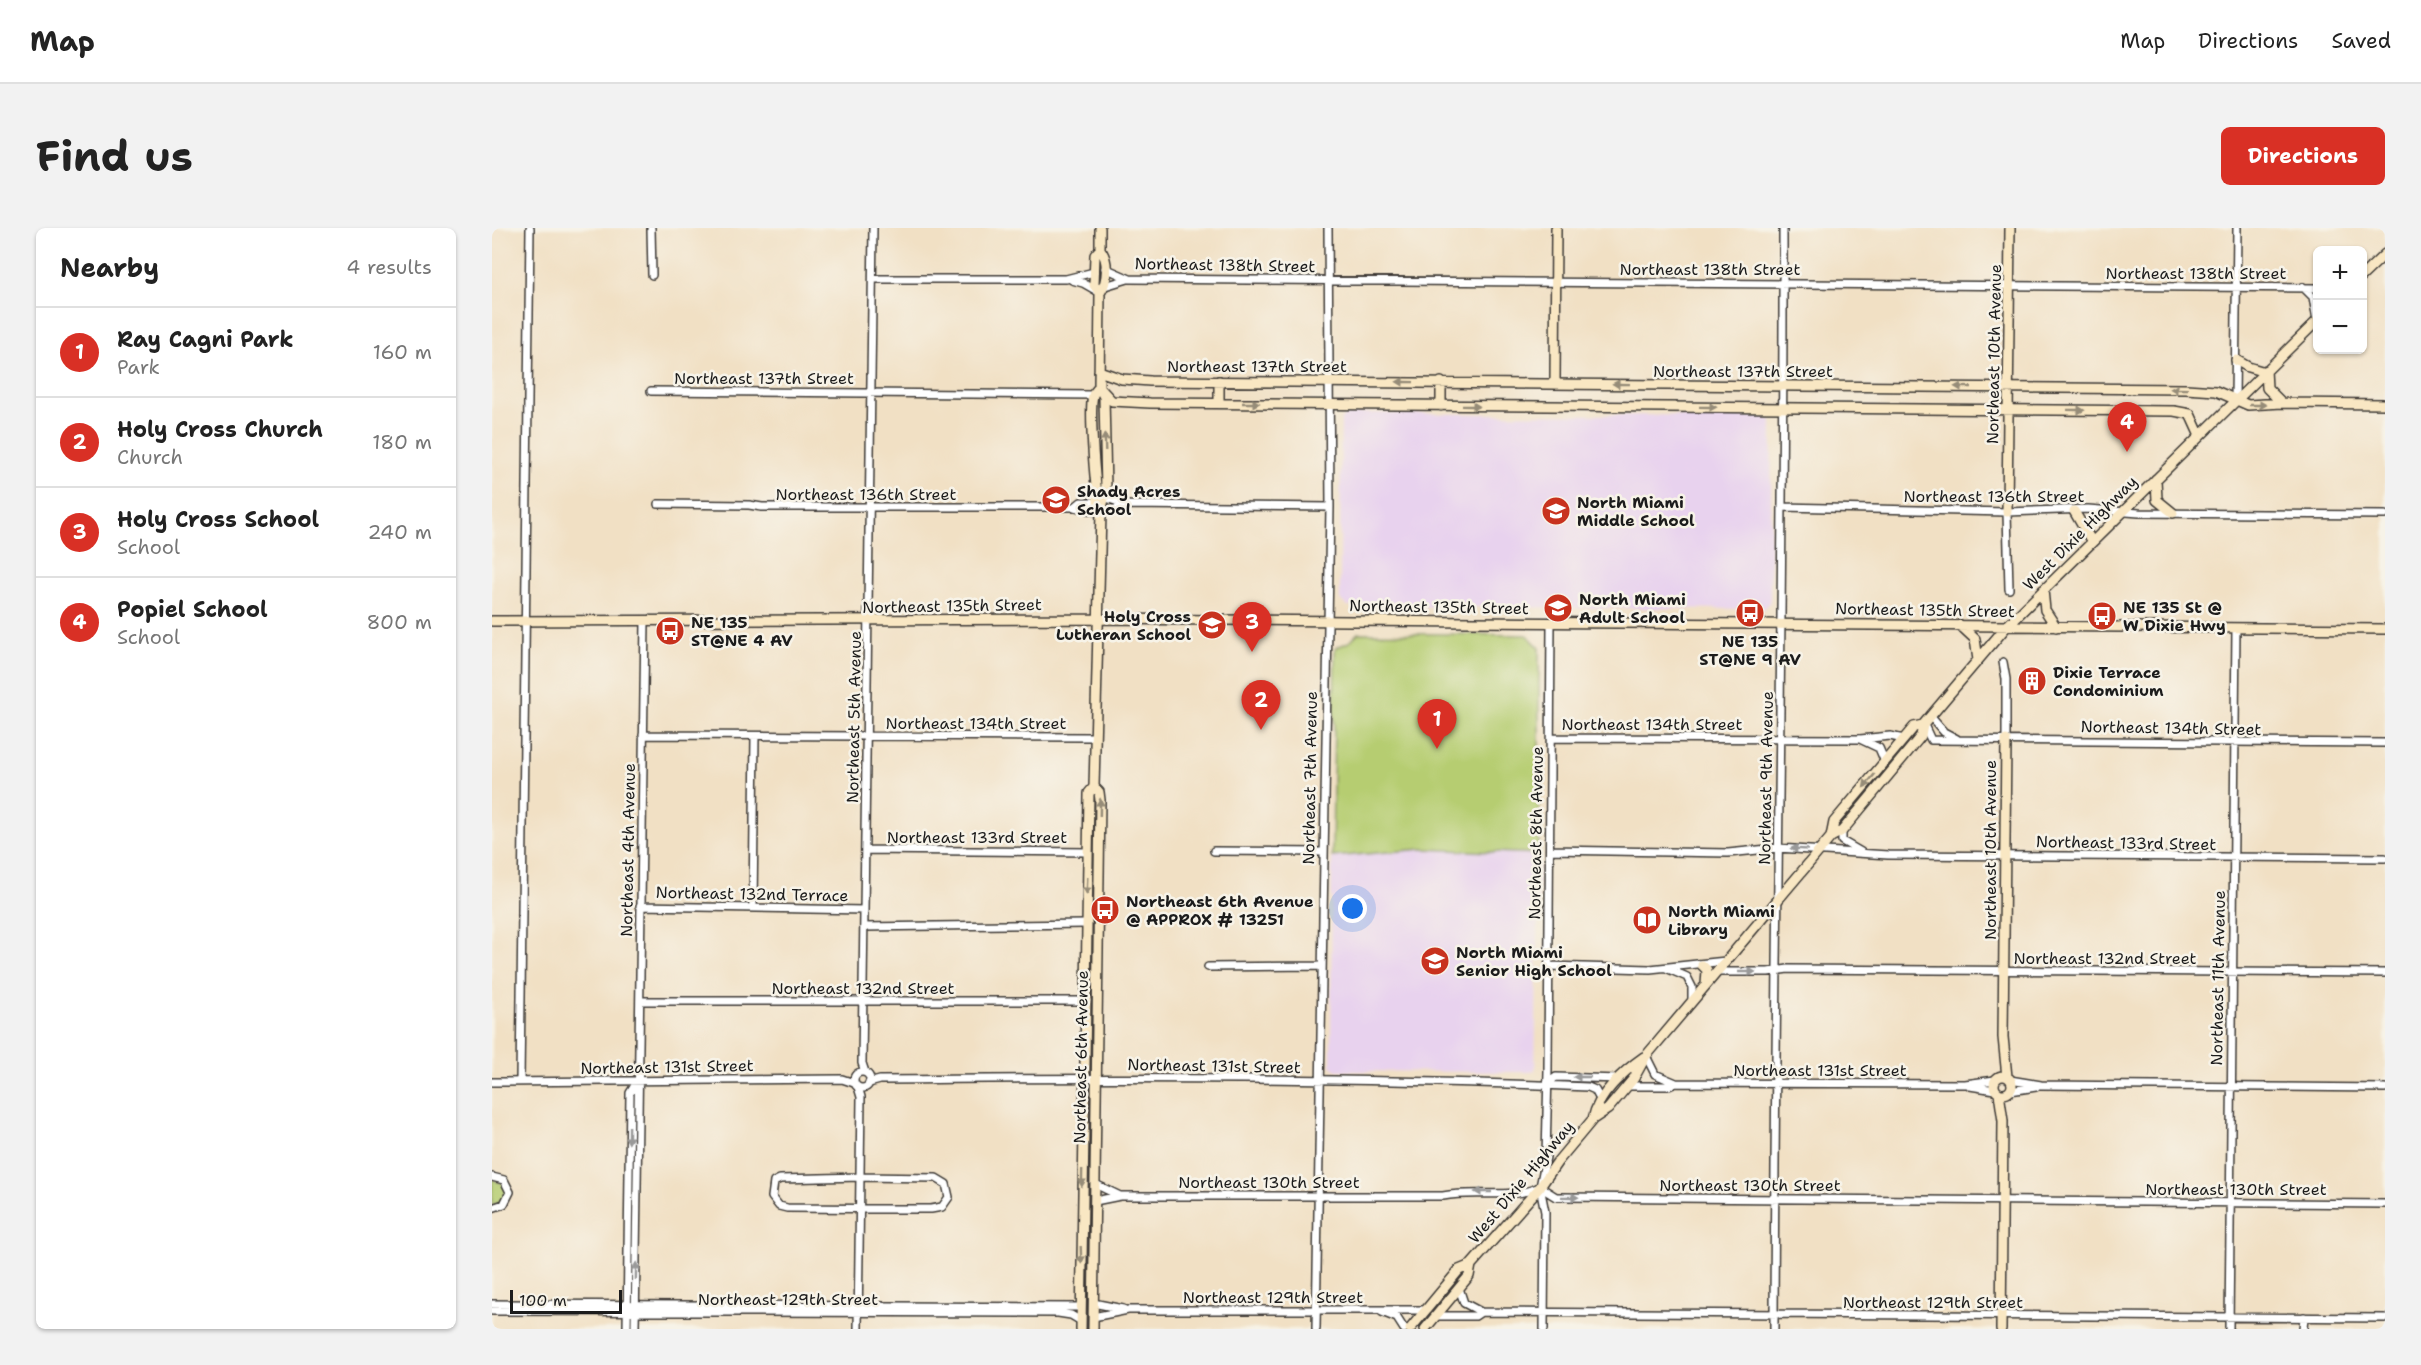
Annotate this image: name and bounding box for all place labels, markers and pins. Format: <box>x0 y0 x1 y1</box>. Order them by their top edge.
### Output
pin: 4 <box>2108 402 2146 452</box>
place label: Shady Acres School <box>1077 481 1181 520</box>
school or university icon: Shady Acres School <box>1040 484 1072 516</box>
place label: North Miami Middle School <box>1577 492 1695 531</box>
school or university icon: North Miami Middle School <box>1540 495 1572 527</box>
place label: North Miami Adult School <box>1579 589 1686 628</box>
school or university icon: North Miami Adult School <box>1542 592 1574 624</box>
bus stop icon: NE 135 ST@NE 9 AV <box>1734 597 1766 629</box>
place label: NE 135 St @ W Dixie Hwy <box>2123 597 2226 636</box>
bus stop icon: NE 135 St @ W Dixie Hwy <box>2086 600 2118 632</box>
pin: 3 <box>1232 602 1272 652</box>
place label: Holy Cross Lutheran School <box>1056 606 1191 645</box>
school or university icon: Holy Cross Lutheran School <box>1196 609 1228 641</box>
place label: NE 135 ST@NE 4 AV <box>691 612 793 651</box>
bus stop icon: NE 135 ST@NE 4 AV <box>654 615 686 647</box>
place label: NE 135 ST@NE 9 AV <box>1699 631 1802 670</box>
place label: Dixie Terrace Condominium <box>2053 662 2164 701</box>
building icon: Dixie Terrace Condominium <box>2016 665 2048 697</box>
pin: 2 <box>1242 680 1280 730</box>
pin: 1 <box>1418 700 1456 749</box>
place label: Northeast 6th Avenue @ APPROX # 13251 <box>1126 891 1314 930</box>
bus stop icon: Northeast 6th Avenue @ APPROX # 13251 <box>1089 894 1121 926</box>
place label: North Miami Library <box>1668 901 1775 940</box>
library icon: North Miami Library <box>1631 904 1663 936</box>
place label: North Miami Senior High School <box>1456 942 1612 981</box>
school or university icon: North Miami Senior High School <box>1419 945 1451 977</box>

